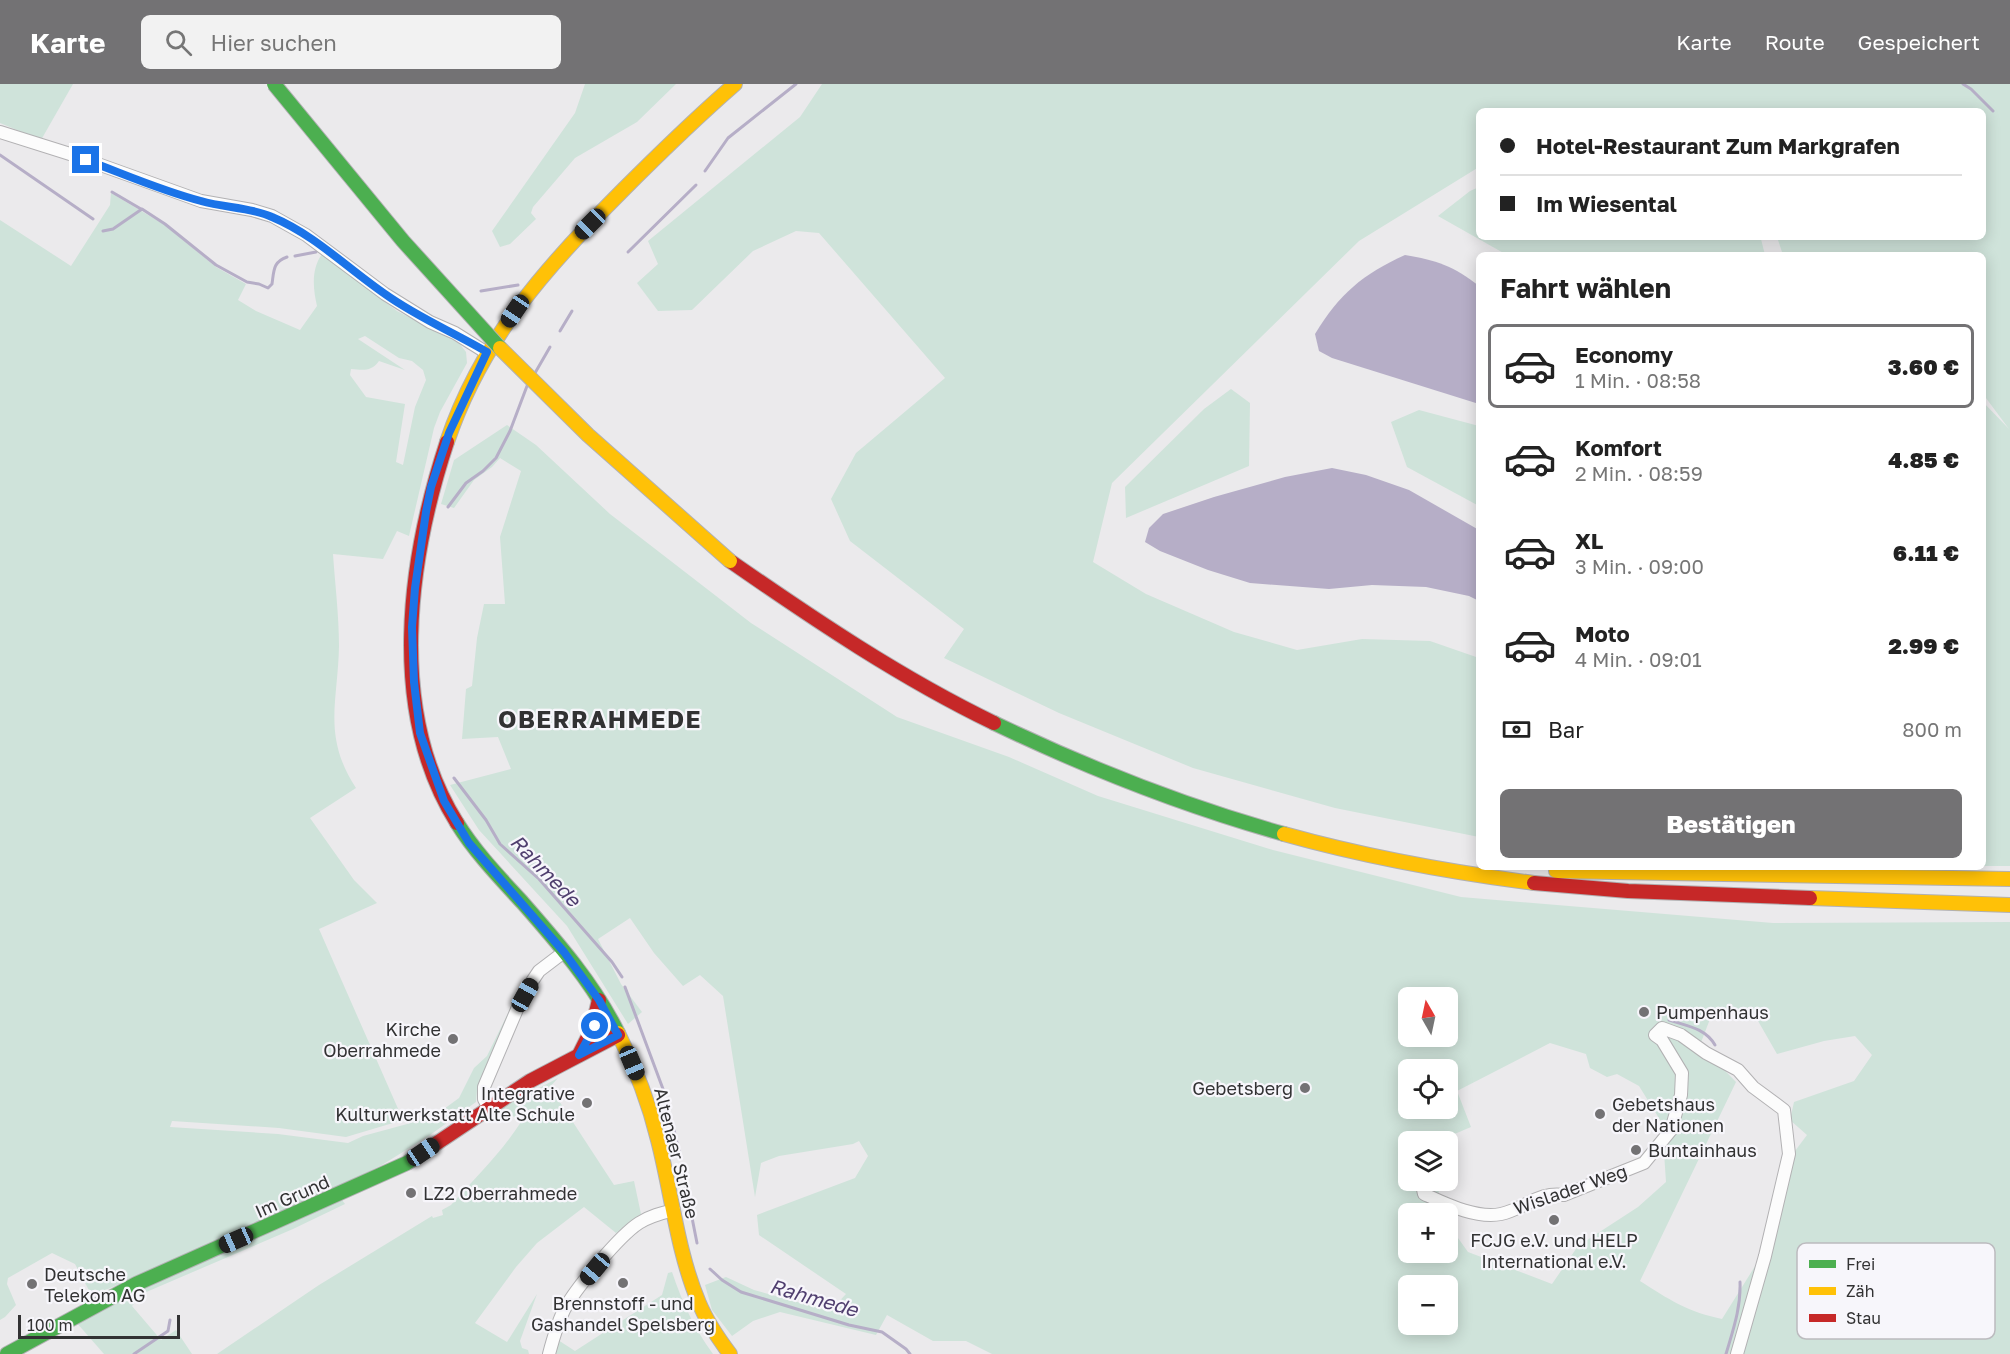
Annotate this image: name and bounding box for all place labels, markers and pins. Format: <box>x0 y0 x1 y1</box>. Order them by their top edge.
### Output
place label: Pumpenhaus <box>1656 1001 1769 1023</box>
marker: Pumpenhaus <box>1637 1005 1651 1019</box>
place label: Kirche Oberrahmede <box>323 1018 441 1061</box>
marker: Kirche Oberrahmede <box>446 1032 460 1046</box>
place label: Gebetsberg <box>1192 1077 1293 1099</box>
marker: Gebetsberg <box>1298 1081 1312 1095</box>
place label: Integrative Kulturwerkstatt Alte Schule <box>335 1082 575 1125</box>
place label: Gebetshaus der Nationen <box>1612 1093 1724 1136</box>
marker: Integrative Kulturwerkstatt Alte Schule <box>580 1096 594 1110</box>
marker: Gebetshaus der Nationen <box>1593 1107 1607 1121</box>
place label: Buntainhaus <box>1648 1139 1757 1161</box>
marker: Buntainhaus <box>1629 1143 1643 1157</box>
place label: LZ2 Oberrahmede <box>423 1182 577 1204</box>
marker: LZ2 Oberrahmede <box>404 1186 418 1200</box>
marker: FCJG e.V. und HELP International e.V. <box>1547 1213 1561 1227</box>
place label: FCJG e.V. und HELP International e.V. <box>1470 1229 1638 1272</box>
place label: Deutsche Telekom AG <box>44 1263 145 1306</box>
marker: Brennstoff - und Gashandel Spelsberg <box>616 1276 630 1290</box>
marker: Deutsche Telekom AG <box>25 1277 39 1291</box>
place label: Brennstoff - und Gashandel Spelsberg <box>531 1292 715 1335</box>

